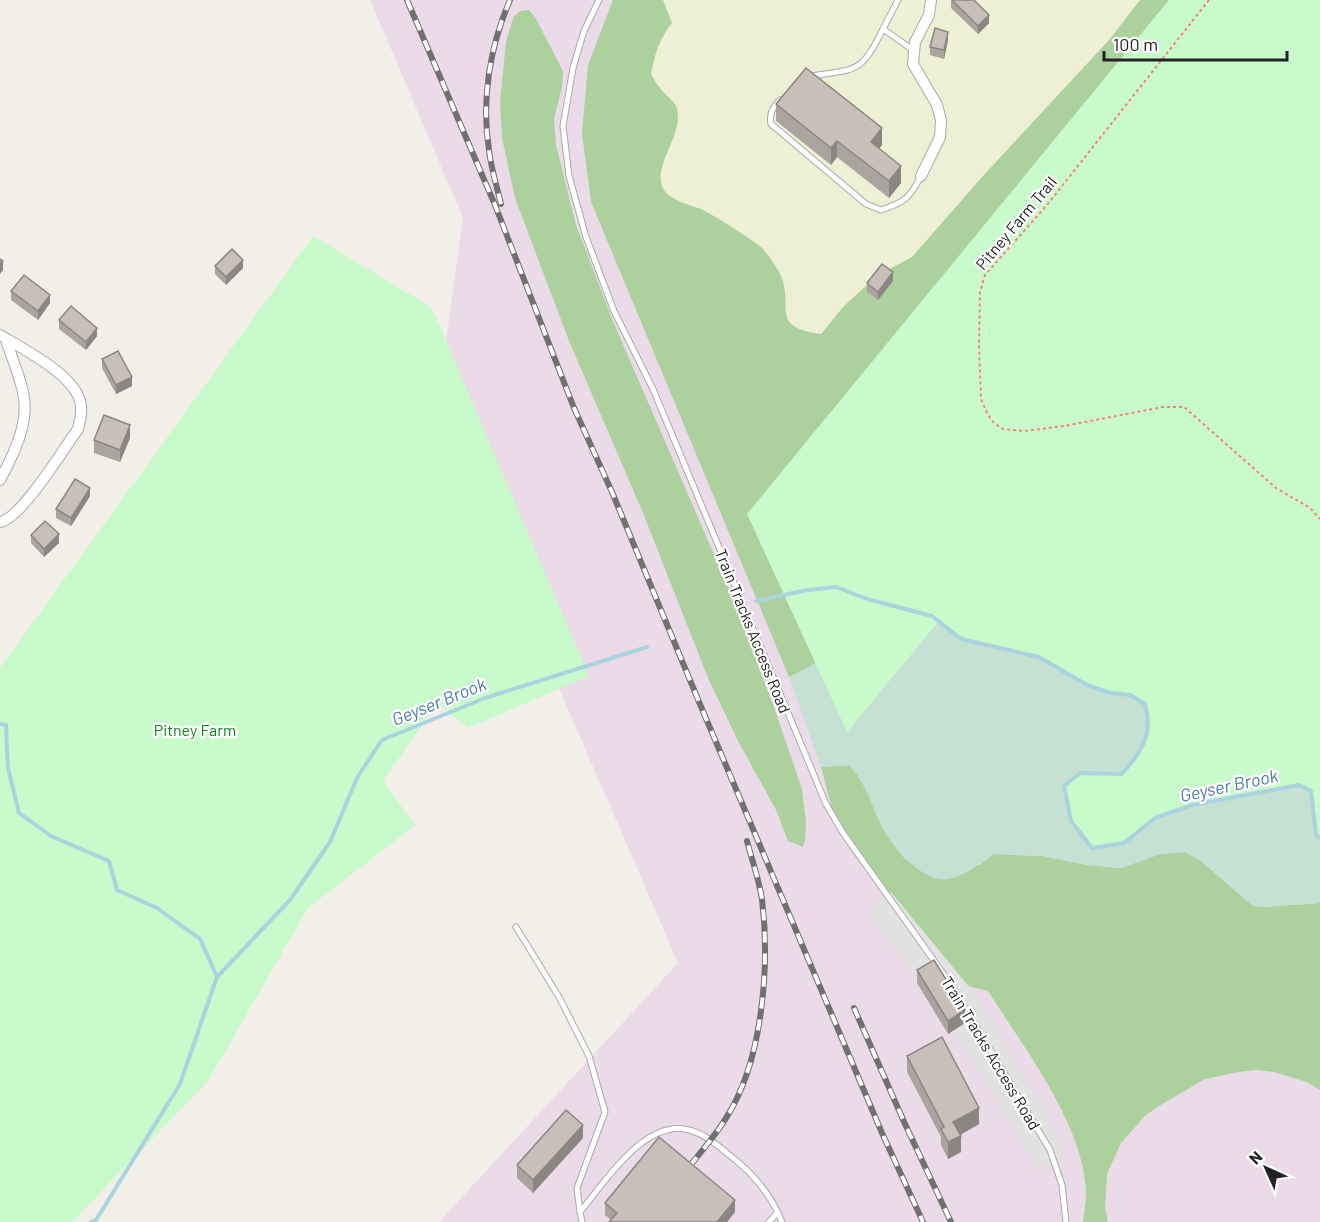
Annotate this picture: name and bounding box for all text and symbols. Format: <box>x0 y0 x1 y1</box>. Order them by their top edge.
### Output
scale bar <box>1104 24 1287 62</box>
text: 100 m <box>1113 33 1158 55</box>
street label: Pitney Farm Trail <box>971 172 1060 273</box>
street label: Train Tracks Access Road <box>712 546 795 716</box>
water label: Geyser Brook <box>388 672 489 730</box>
park label: Pitney Farm <box>154 720 236 739</box>
water label: Geyser Brook <box>1178 764 1280 806</box>
street label: Train Tracks Access Road <box>938 973 1045 1133</box>
north arrow <box>1236 1138 1296 1198</box>
text: N <box>1245 1147 1266 1168</box>

